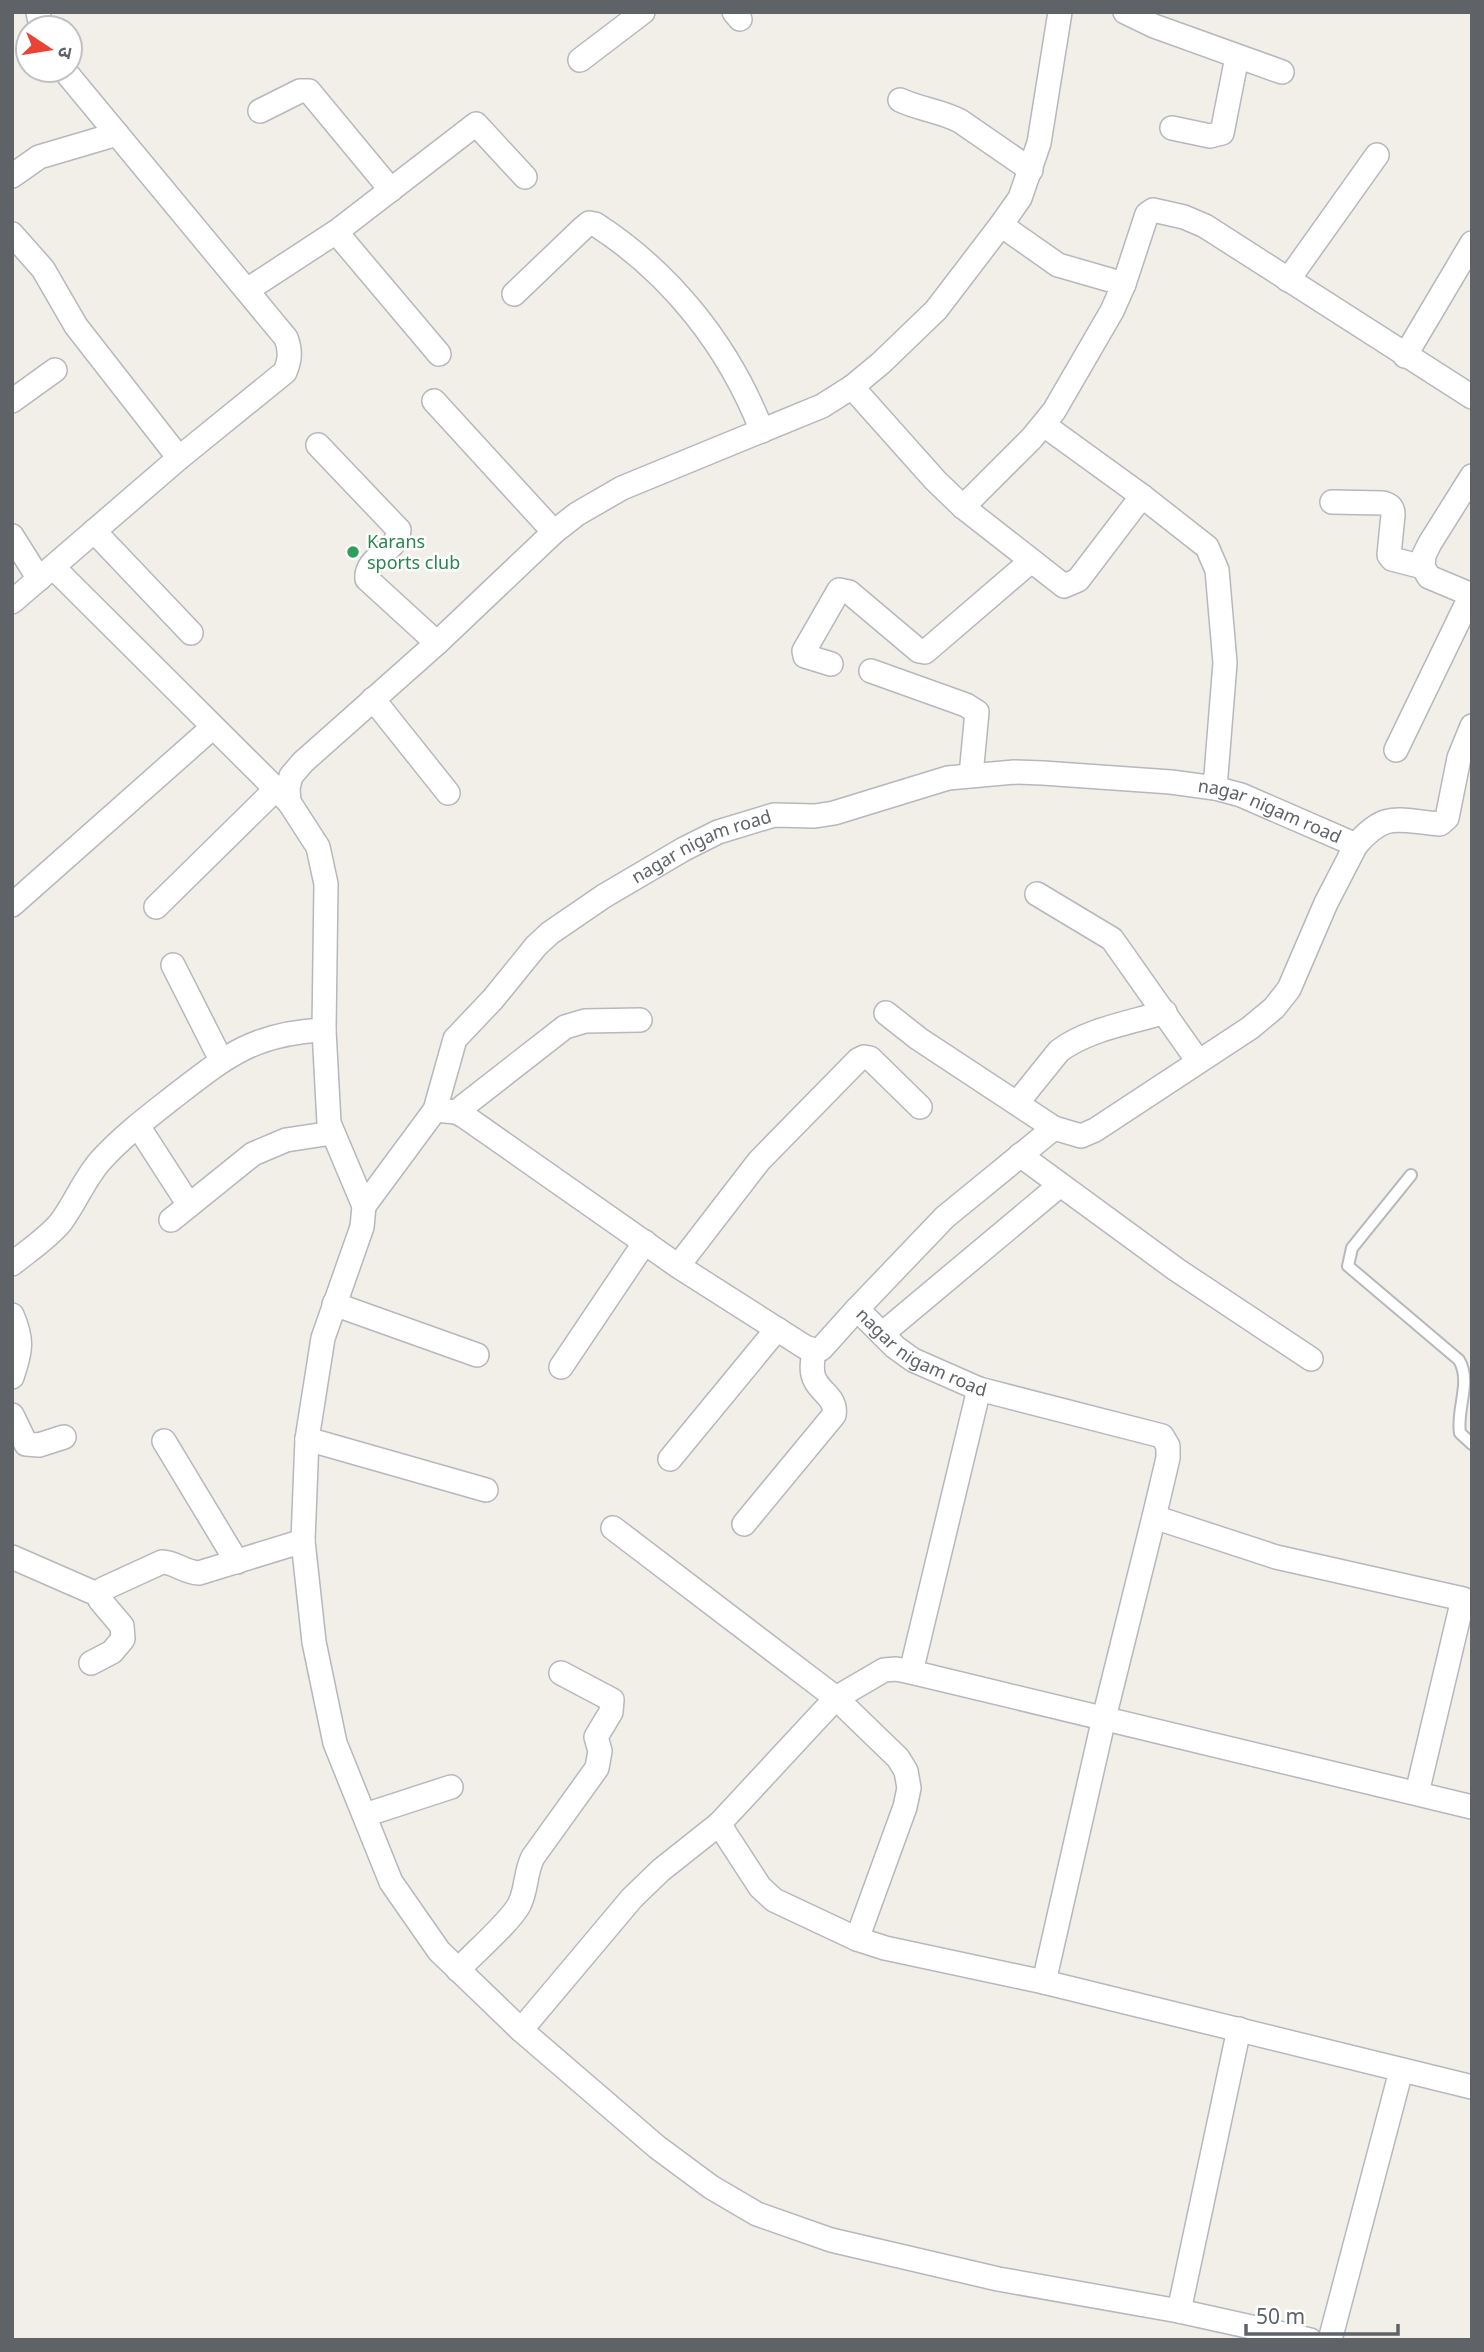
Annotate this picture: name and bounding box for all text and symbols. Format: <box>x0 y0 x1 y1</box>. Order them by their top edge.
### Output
north arrow <box>14 14 84 84</box>
text: उ <box>52 44 80 62</box>
place label: Karans sports club <box>367 529 460 574</box>
marker: Karans sports club <box>345 544 361 560</box>
street label: nagar nigam road <box>1197 773 1345 848</box>
street label: nagar nigam road <box>627 804 774 888</box>
street label: nagar nigam road <box>852 1302 989 1401</box>
scale bar <box>1246 2292 1398 2336</box>
text: 50 m <box>1256 2302 1305 2330</box>

